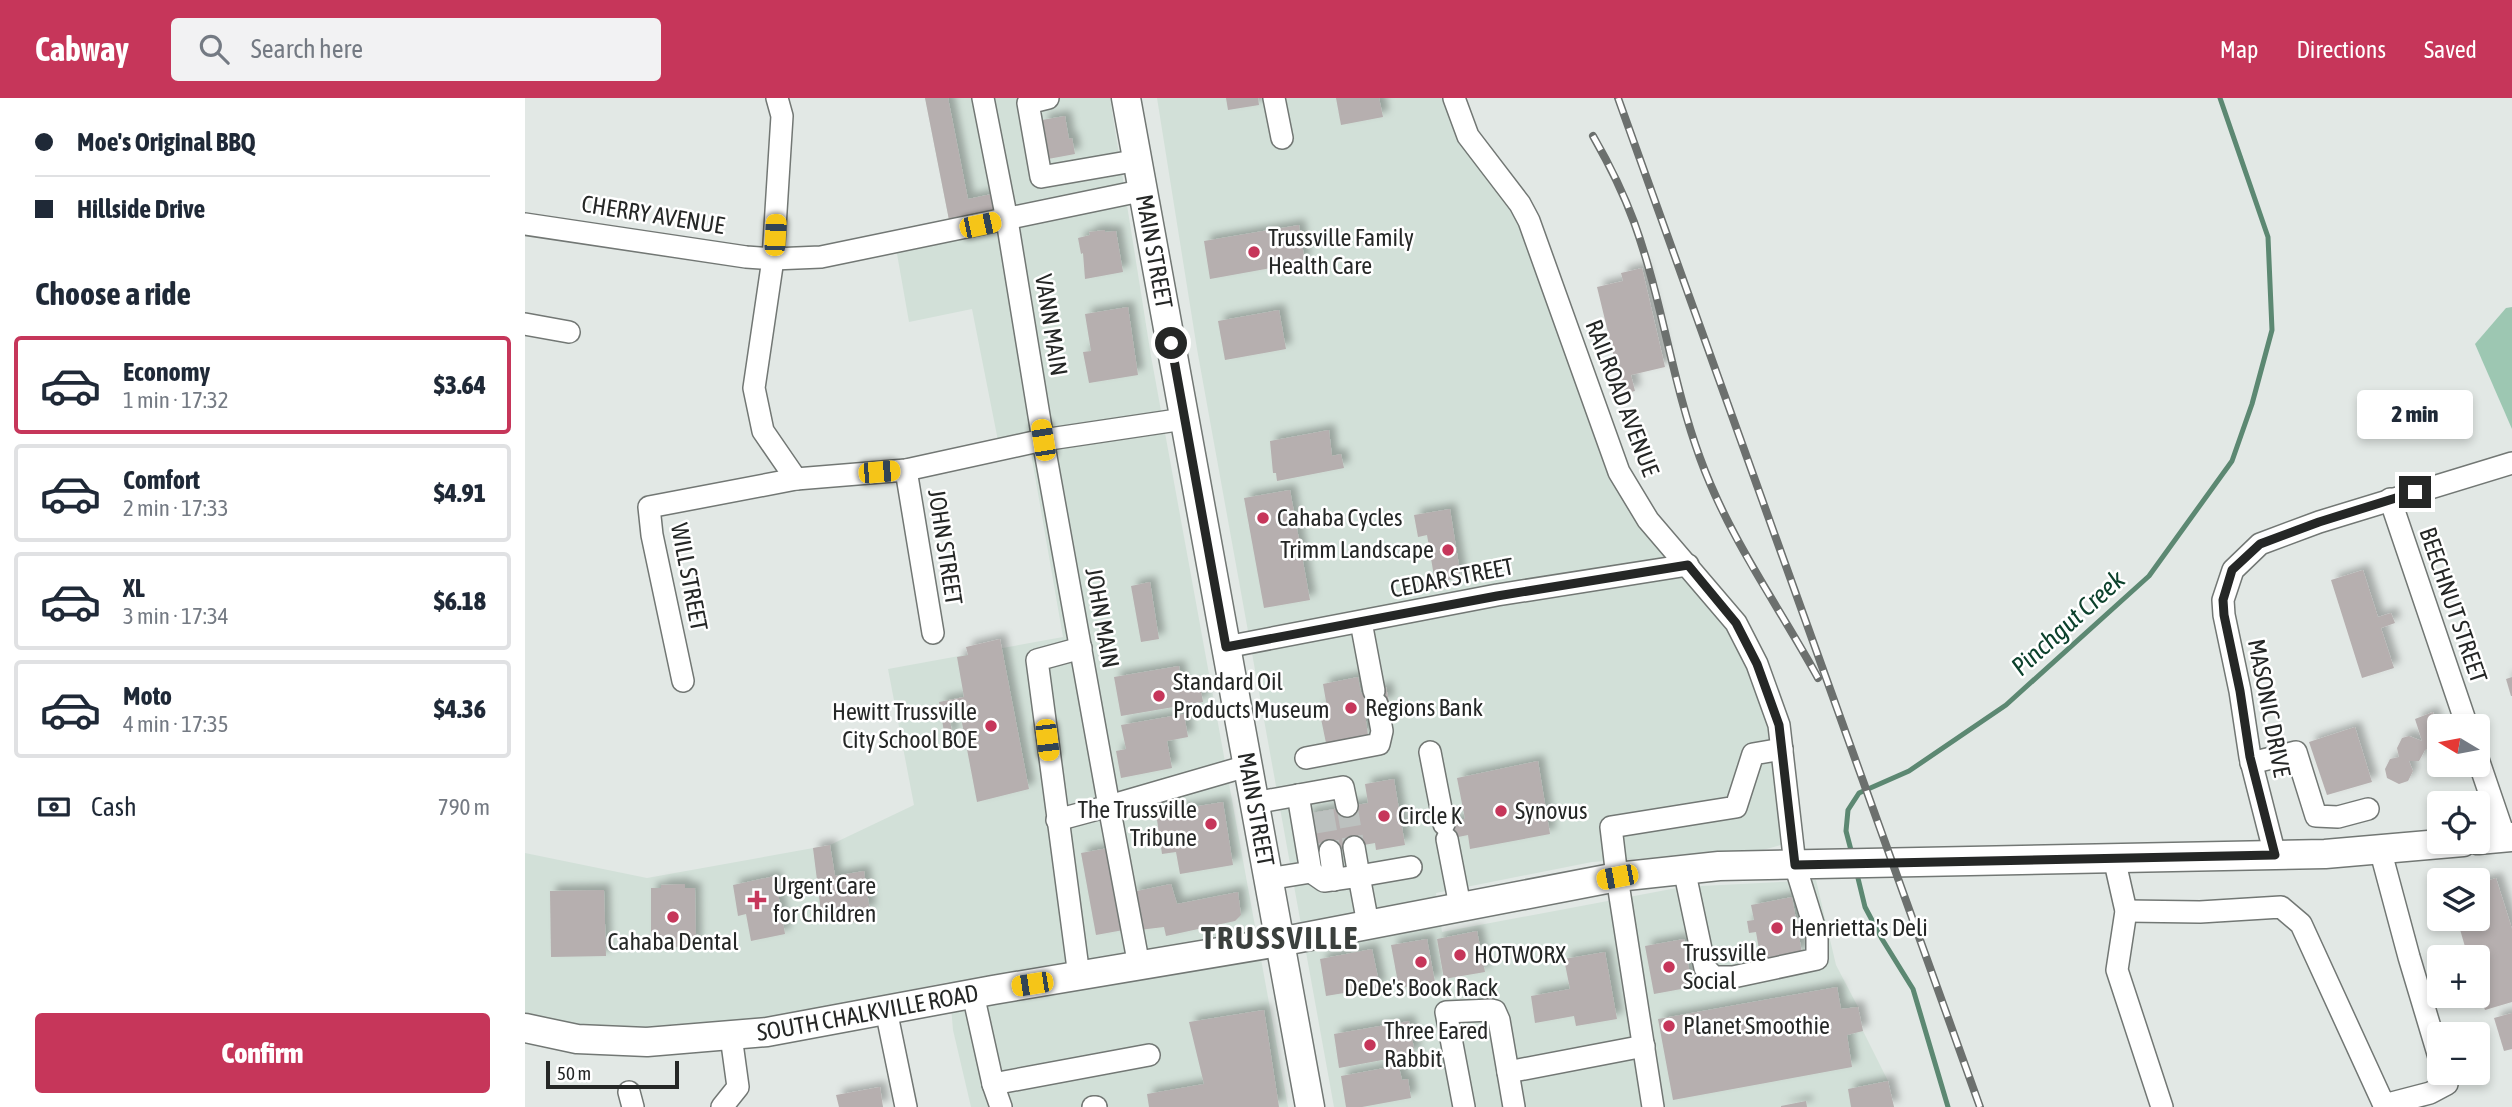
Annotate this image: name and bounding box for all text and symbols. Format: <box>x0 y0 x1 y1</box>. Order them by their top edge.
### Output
search box <box>171 18 661 81</box>
text: Cabway <box>35 30 129 68</box>
icon: search <box>195 30 233 68</box>
text: Search here <box>251 34 363 64</box>
text: Map <box>2220 36 2258 63</box>
text: Directions <box>2296 36 2386 63</box>
text: Saved <box>2424 36 2477 63</box>
text: Moe's Original BBQ <box>77 127 256 157</box>
street label: CHERRY AVENUE <box>580 190 727 239</box>
street label: MAIN STREET <box>1131 192 1178 311</box>
text: Hillside Drive <box>77 194 205 224</box>
car <box>958 210 1003 240</box>
car <box>764 213 787 257</box>
place label: Trussville Family Health Care <box>1268 224 1414 279</box>
marker: Trussville Family Health Care <box>1246 244 1262 260</box>
street label: VANN MAIN <box>1030 272 1073 378</box>
text: Choose a ride <box>35 275 191 312</box>
street label: RAILROAD AVENUE <box>1580 316 1665 480</box>
route start <box>1155 327 1187 359</box>
icon: car <box>39 354 102 417</box>
text: Economy <box>123 357 210 387</box>
text: $3.64 <box>434 370 486 400</box>
text: 1 min · 17:32 <box>123 387 229 413</box>
callout: 2 min <box>2357 390 2473 440</box>
text: 2 min <box>2392 401 2438 427</box>
car <box>1030 418 1057 462</box>
car <box>858 460 901 484</box>
icon: car <box>39 462 102 525</box>
text: Comfort <box>123 465 200 495</box>
route end <box>2399 476 2431 508</box>
text: $4.91 <box>434 478 486 508</box>
street label: JOHN STREET <box>923 487 968 607</box>
text: 2 min · 17:33 <box>123 495 229 521</box>
place label: Cahaba Cycles <box>1277 504 1402 531</box>
marker: Cahaba Cycles <box>1255 510 1271 526</box>
street label: WILL STREET <box>666 521 713 633</box>
street label: BEECHNUT STREET <box>2414 524 2493 686</box>
place label: Trimm Landscape <box>1280 536 1434 563</box>
marker: Trimm Landscape <box>1440 542 1456 558</box>
street label: CEDAR STREET <box>1388 552 1516 603</box>
water label: Pinchgut Creek <box>2005 564 2131 682</box>
street label: JOHN MAIN <box>1080 566 1125 670</box>
icon: car <box>39 570 102 633</box>
text: XL <box>123 573 145 603</box>
text: $6.18 <box>434 586 486 616</box>
text: 3 min · 17:34 <box>123 603 229 629</box>
street label: MASONIC DRIVE <box>2243 637 2296 779</box>
place label: Standard Oil Products Museum <box>1173 668 1330 723</box>
icon: car <box>39 678 102 741</box>
text: Moto <box>123 681 172 711</box>
marker: Standard Oil Products Museum <box>1151 688 1167 704</box>
text: $4.36 <box>434 694 486 724</box>
place label: Regions Bank <box>1365 694 1484 721</box>
place label: Hewitt Trussville City School BOE <box>832 698 977 753</box>
marker: Regions Bank <box>1343 700 1359 716</box>
text: 4 min · 17:35 <box>123 711 229 737</box>
north arrow <box>2427 714 2490 777</box>
map controls <box>2427 714 2490 1085</box>
marker: Hewitt Trussville City School BOE <box>983 718 999 734</box>
car <box>1035 718 1060 762</box>
street label: MAIN STREET <box>1233 750 1280 869</box>
icon: cash <box>35 788 73 826</box>
button: locate <box>2427 791 2490 854</box>
text: Cash <box>91 792 137 822</box>
text: 790 m <box>438 794 490 820</box>
place label: The Trussville Tribune <box>1078 796 1197 851</box>
place label: Synovus <box>1515 797 1587 824</box>
place label: Circle K <box>1398 802 1463 829</box>
marker: Synovus <box>1493 803 1509 819</box>
marker: Circle K <box>1376 808 1392 824</box>
marker: The Trussville Tribune <box>1203 816 1219 832</box>
car <box>1595 863 1640 891</box>
button: layers <box>2427 868 2490 931</box>
place label: Urgent Care for Children <box>773 872 876 927</box>
marker: Urgent Care for Children <box>747 890 767 910</box>
marker: Cahaba Dental <box>665 909 681 925</box>
place label: Henrietta's Deli <box>1791 914 1928 941</box>
district label: TRUSSVILLE <box>1201 919 1359 956</box>
marker: Henrietta's Deli <box>1769 920 1785 936</box>
place label: Cahaba Dental <box>608 928 739 955</box>
place label: Trussville Social <box>1683 939 1767 994</box>
place label: HOTWORX <box>1474 941 1566 968</box>
button: + <box>2427 945 2490 1008</box>
marker: HOTWORX <box>1452 947 1468 963</box>
marker: DeDe's Book Rack <box>1413 954 1429 970</box>
marker: Trussville Social <box>1661 959 1677 975</box>
car <box>1010 970 1055 998</box>
place label: DeDe's Book Rack <box>1344 974 1498 1001</box>
street label: SOUTH CHALKVILLE ROAD <box>756 979 980 1046</box>
place label: Planet Smoothie <box>1683 1012 1830 1039</box>
button: Confirm <box>35 1013 490 1093</box>
place label: Three Eared Rabbit <box>1384 1017 1488 1072</box>
marker: Planet Smoothie <box>1661 1018 1677 1034</box>
button: − <box>2427 1022 2490 1085</box>
marker: Three Eared Rabbit <box>1362 1037 1378 1053</box>
scale bar <box>546 1058 679 1090</box>
text: 50 m <box>557 1062 591 1084</box>

